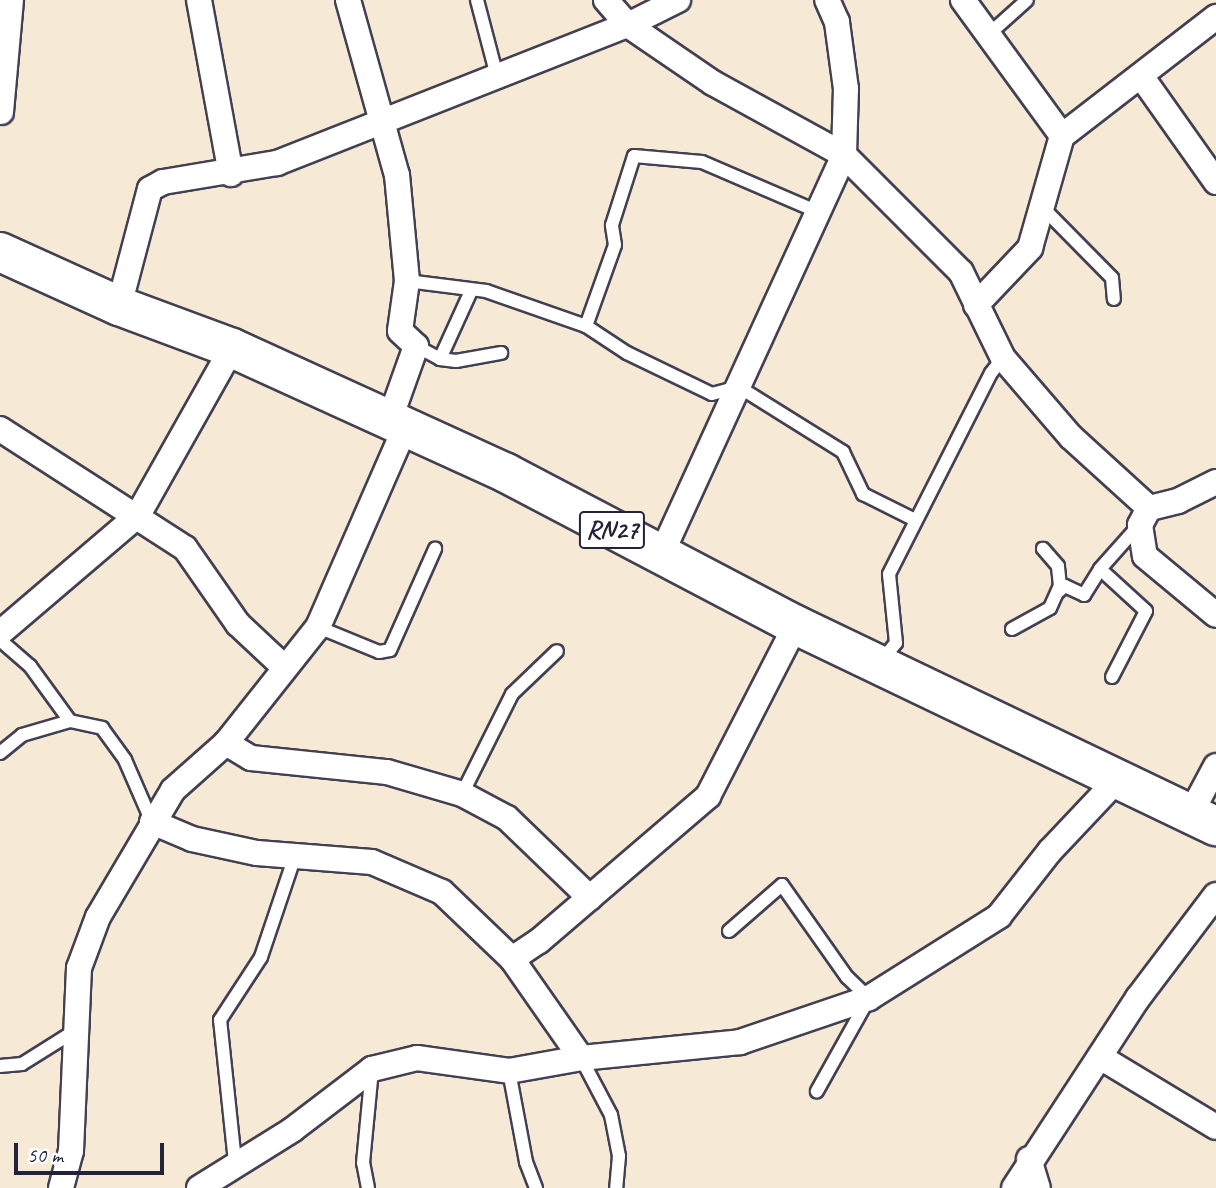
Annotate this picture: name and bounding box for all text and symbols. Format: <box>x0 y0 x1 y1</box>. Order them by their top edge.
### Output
road number: RN27 <box>579 508 645 552</box>
scale bar <box>18 1128 168 1172</box>
text: 50 m <box>27 1142 63 1168</box>

